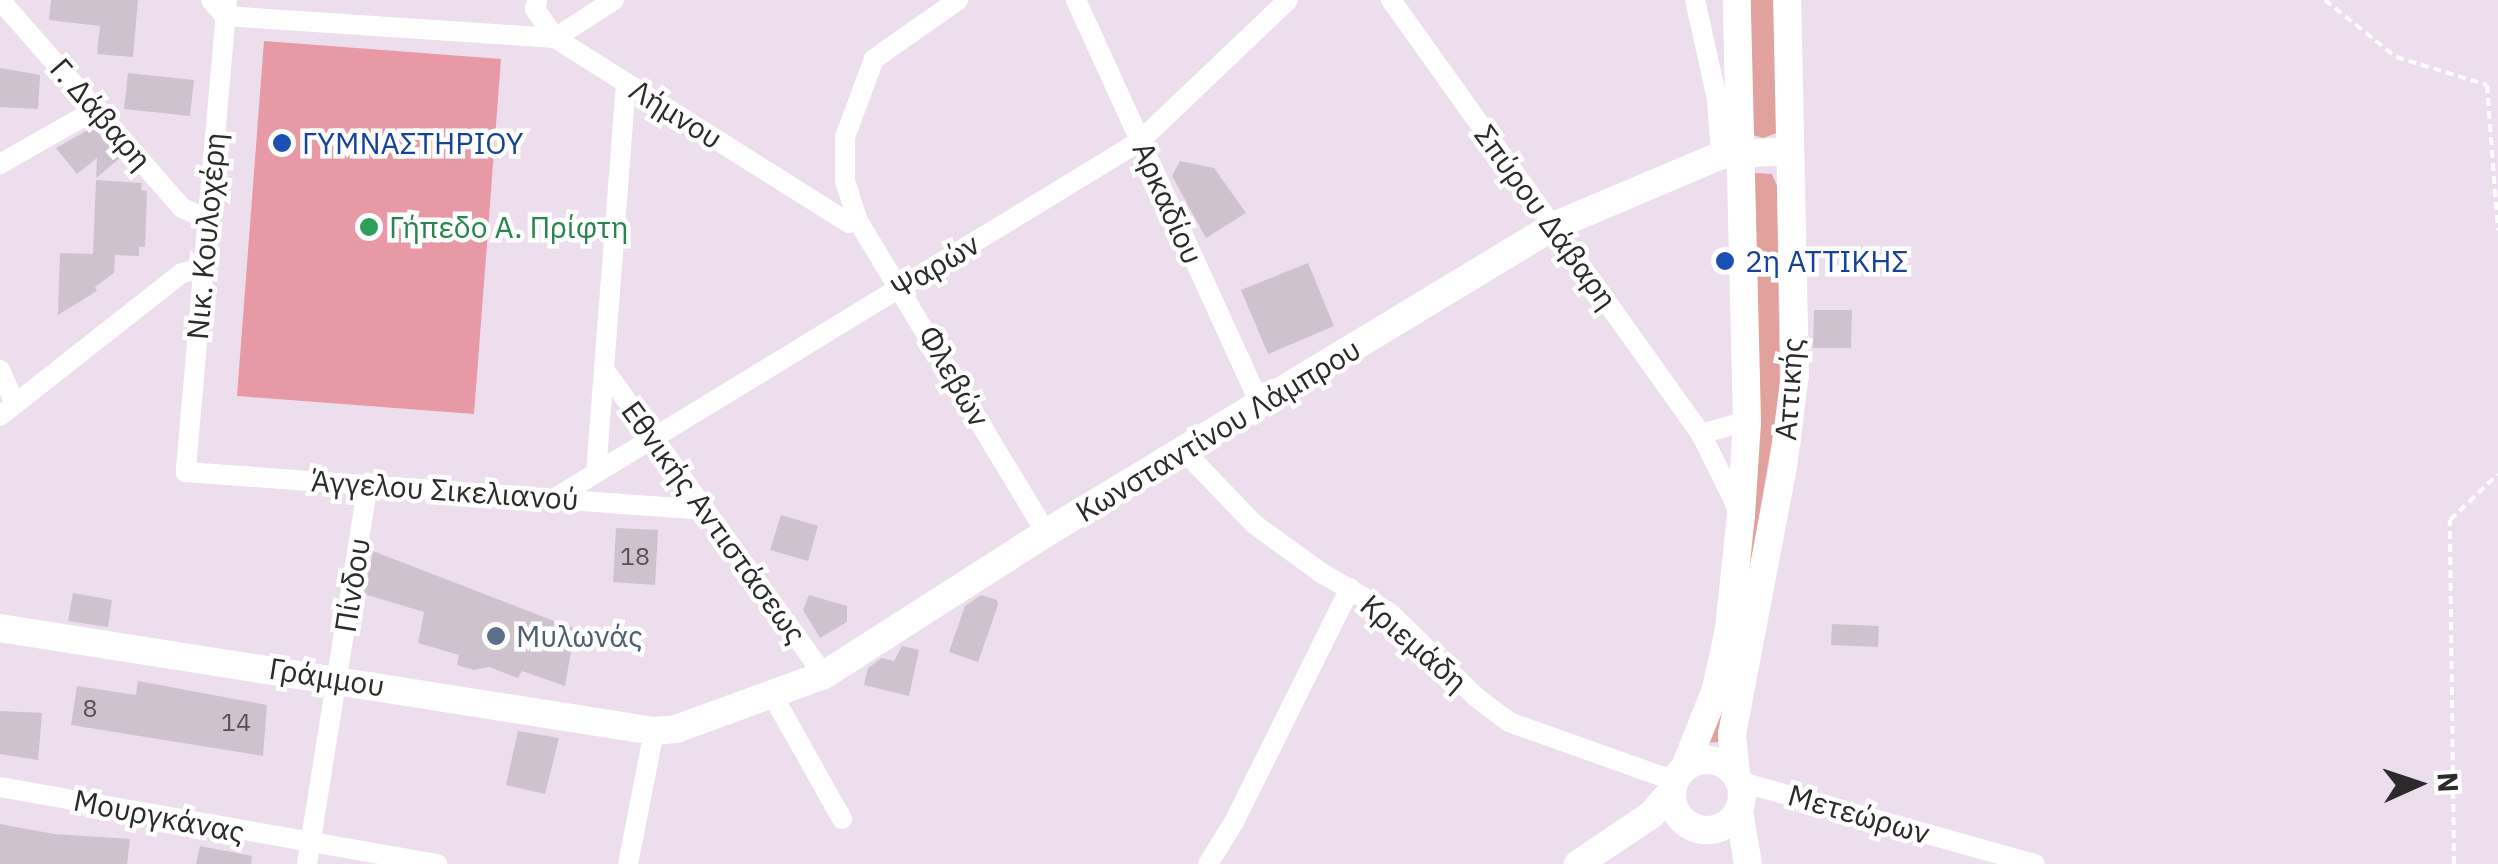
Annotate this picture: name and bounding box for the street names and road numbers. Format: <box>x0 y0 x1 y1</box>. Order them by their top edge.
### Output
street label: Γ. Δάβαρη <box>43 51 159 177</box>
street label: Λήμνου <box>623 72 729 156</box>
street label: Σπύρου Δάβαρη <box>1467 118 1625 316</box>
street label: Νικ. Κουλοχέρη <box>179 131 233 341</box>
street label: Αρκαδίου <box>1125 136 1211 270</box>
street label: Ψαρών <box>884 226 986 306</box>
street label: Φλεβών <box>911 319 997 433</box>
street label: Κωνσταντίνου Λάμπρου <box>1069 331 1367 529</box>
street label: Αττικής <box>1767 336 1811 442</box>
street label: Εθνικής Αντιστάσεως <box>614 394 814 650</box>
street label: Άγγελου Σικελιανού <box>310 463 580 517</box>
street label: Πίνδου <box>327 535 377 635</box>
street label: Κριεμάδη <box>1353 587 1475 699</box>
street label: Γράμμου <box>267 650 387 704</box>
street label: Μετεώρων <box>1784 777 1934 851</box>
street label: Μουργκάνας <box>71 782 247 850</box>

